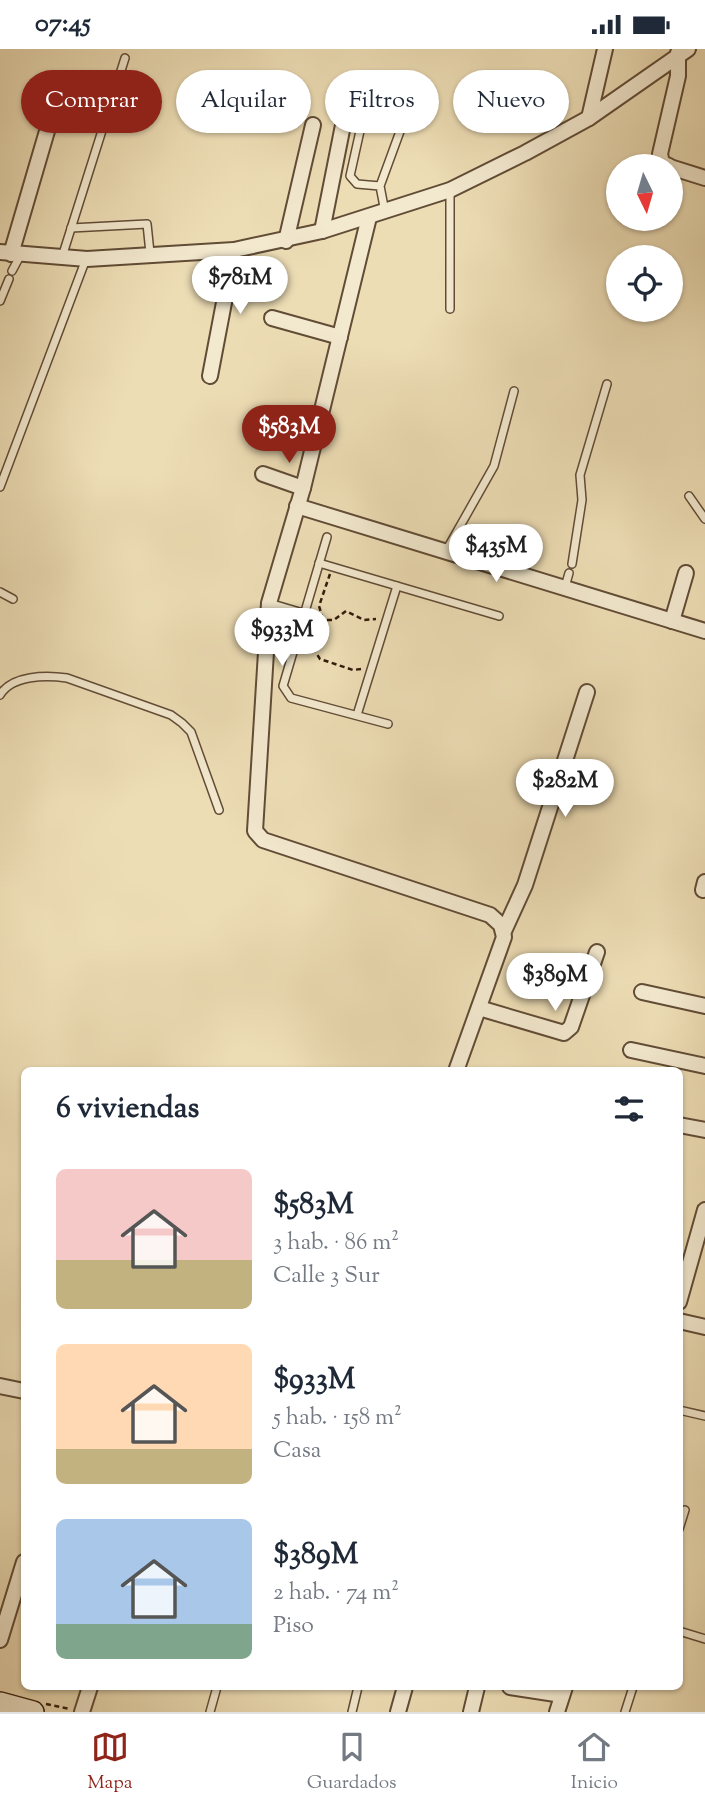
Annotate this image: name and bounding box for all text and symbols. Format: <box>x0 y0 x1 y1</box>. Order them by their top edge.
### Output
text: 07:45 <box>35 6 91 43</box>
chip: Comprar <box>21 70 162 133</box>
chip: Alquilar <box>176 70 311 133</box>
chip: Filtros <box>325 70 439 133</box>
chip: Nuevo <box>453 70 569 133</box>
north arrow <box>606 154 682 231</box>
map controls <box>606 154 683 322</box>
button: locate <box>606 245 683 322</box>
pin: $781M <box>191 257 289 316</box>
text: $781M <box>208 262 272 295</box>
pin: $583M <box>240 405 338 465</box>
text: $583M <box>258 411 320 444</box>
pin: $435M <box>447 525 545 584</box>
text: $435M <box>465 530 527 563</box>
pin: $933M <box>233 609 331 668</box>
text: $933M <box>250 614 314 647</box>
pin: $282M <box>516 759 614 819</box>
text: $282M <box>532 765 598 798</box>
pin: $389M <box>506 953 604 1013</box>
text: $389M <box>522 959 588 992</box>
text: 6 viviendas <box>56 1088 199 1131</box>
icon: filters <box>610 1090 648 1128</box>
text: $583M <box>273 1184 354 1227</box>
icon: home <box>112 1197 196 1281</box>
text: 3 hab. · 86 m² <box>273 1227 399 1260</box>
text: Calle 3 Sur <box>273 1260 380 1293</box>
text: $933M <box>273 1359 355 1402</box>
icon: home <box>112 1372 196 1456</box>
text: 5 hab. · 158 m² <box>273 1402 402 1435</box>
text: Casa <box>273 1435 321 1468</box>
text: $389M <box>273 1534 358 1577</box>
icon: home <box>112 1547 196 1631</box>
text: 2 hab. · 74 m² <box>273 1577 399 1610</box>
text: Piso <box>273 1610 314 1643</box>
tab: Mapa <box>87 1728 132 1797</box>
tab: Guardados <box>307 1728 397 1797</box>
tab: Inicio <box>571 1728 618 1797</box>

